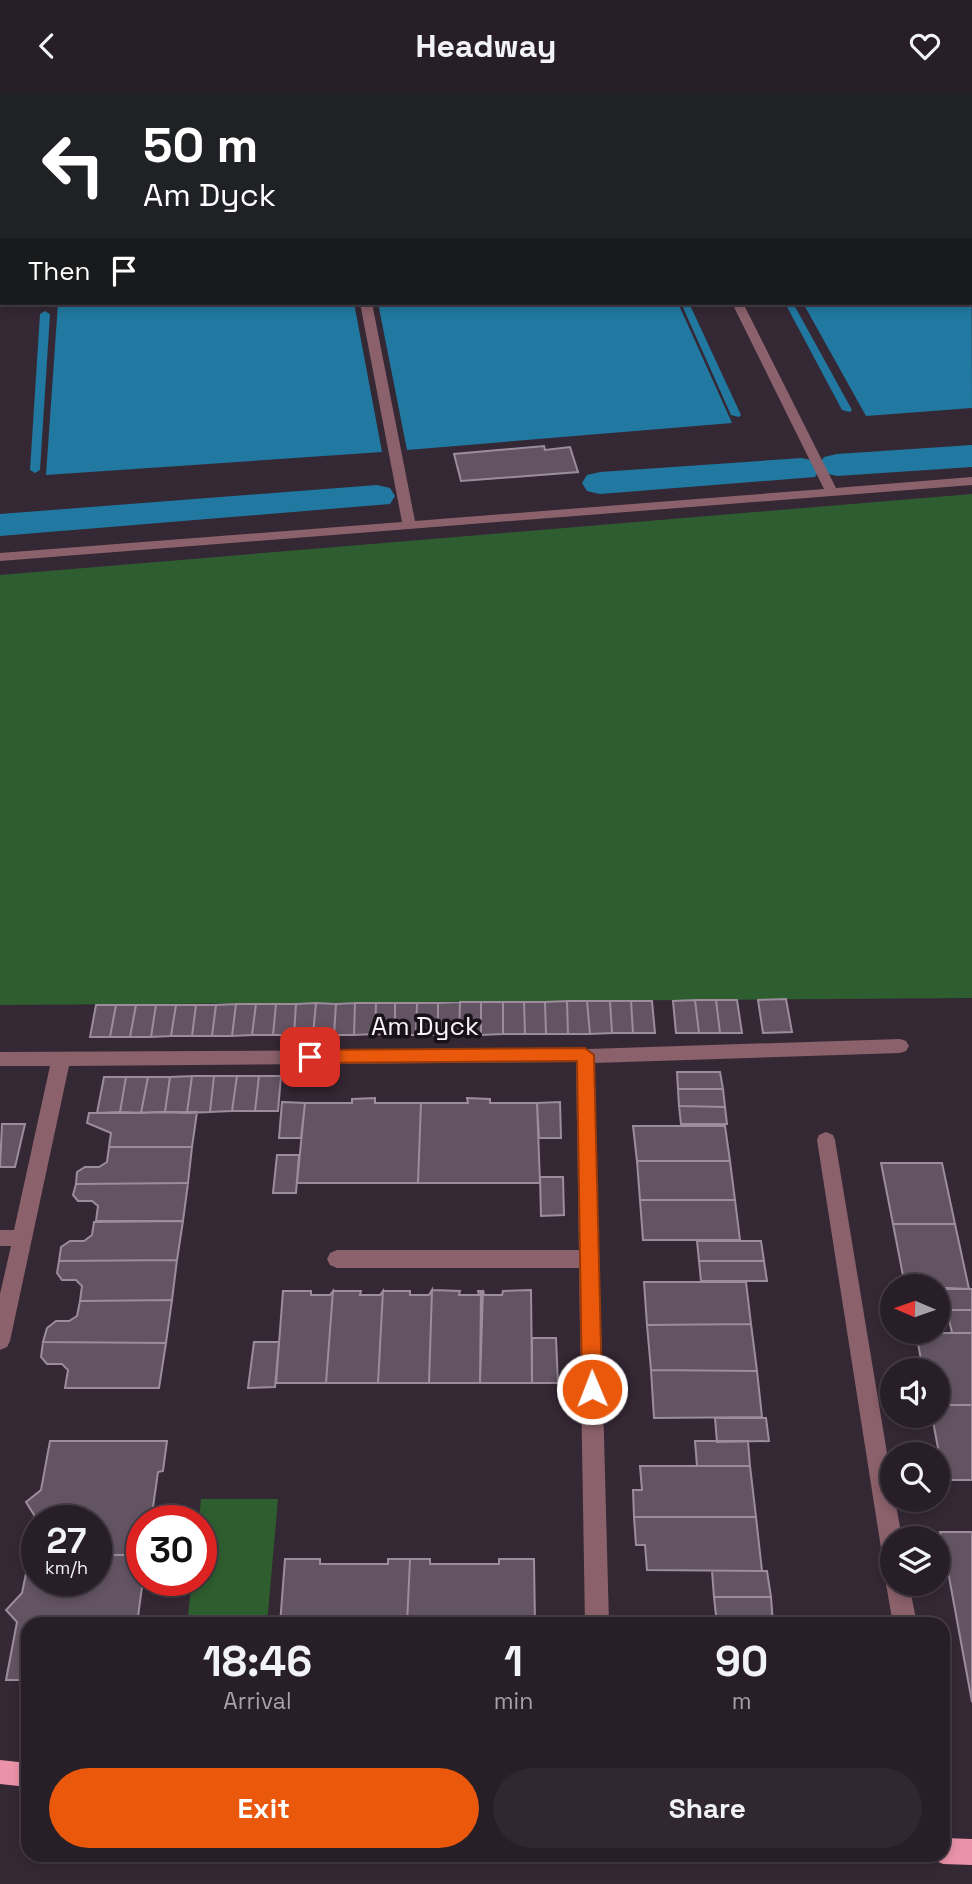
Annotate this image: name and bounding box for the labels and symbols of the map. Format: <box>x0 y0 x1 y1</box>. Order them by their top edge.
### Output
street label: Am Dyck <box>371 1009 479 1043</box>
pin <box>280 1027 340 1087</box>
north arrow <box>880 1274 950 1344</box>
position arrow <box>555 1352 629 1426</box>
speed limit sign: 30 <box>126 1505 217 1596</box>

